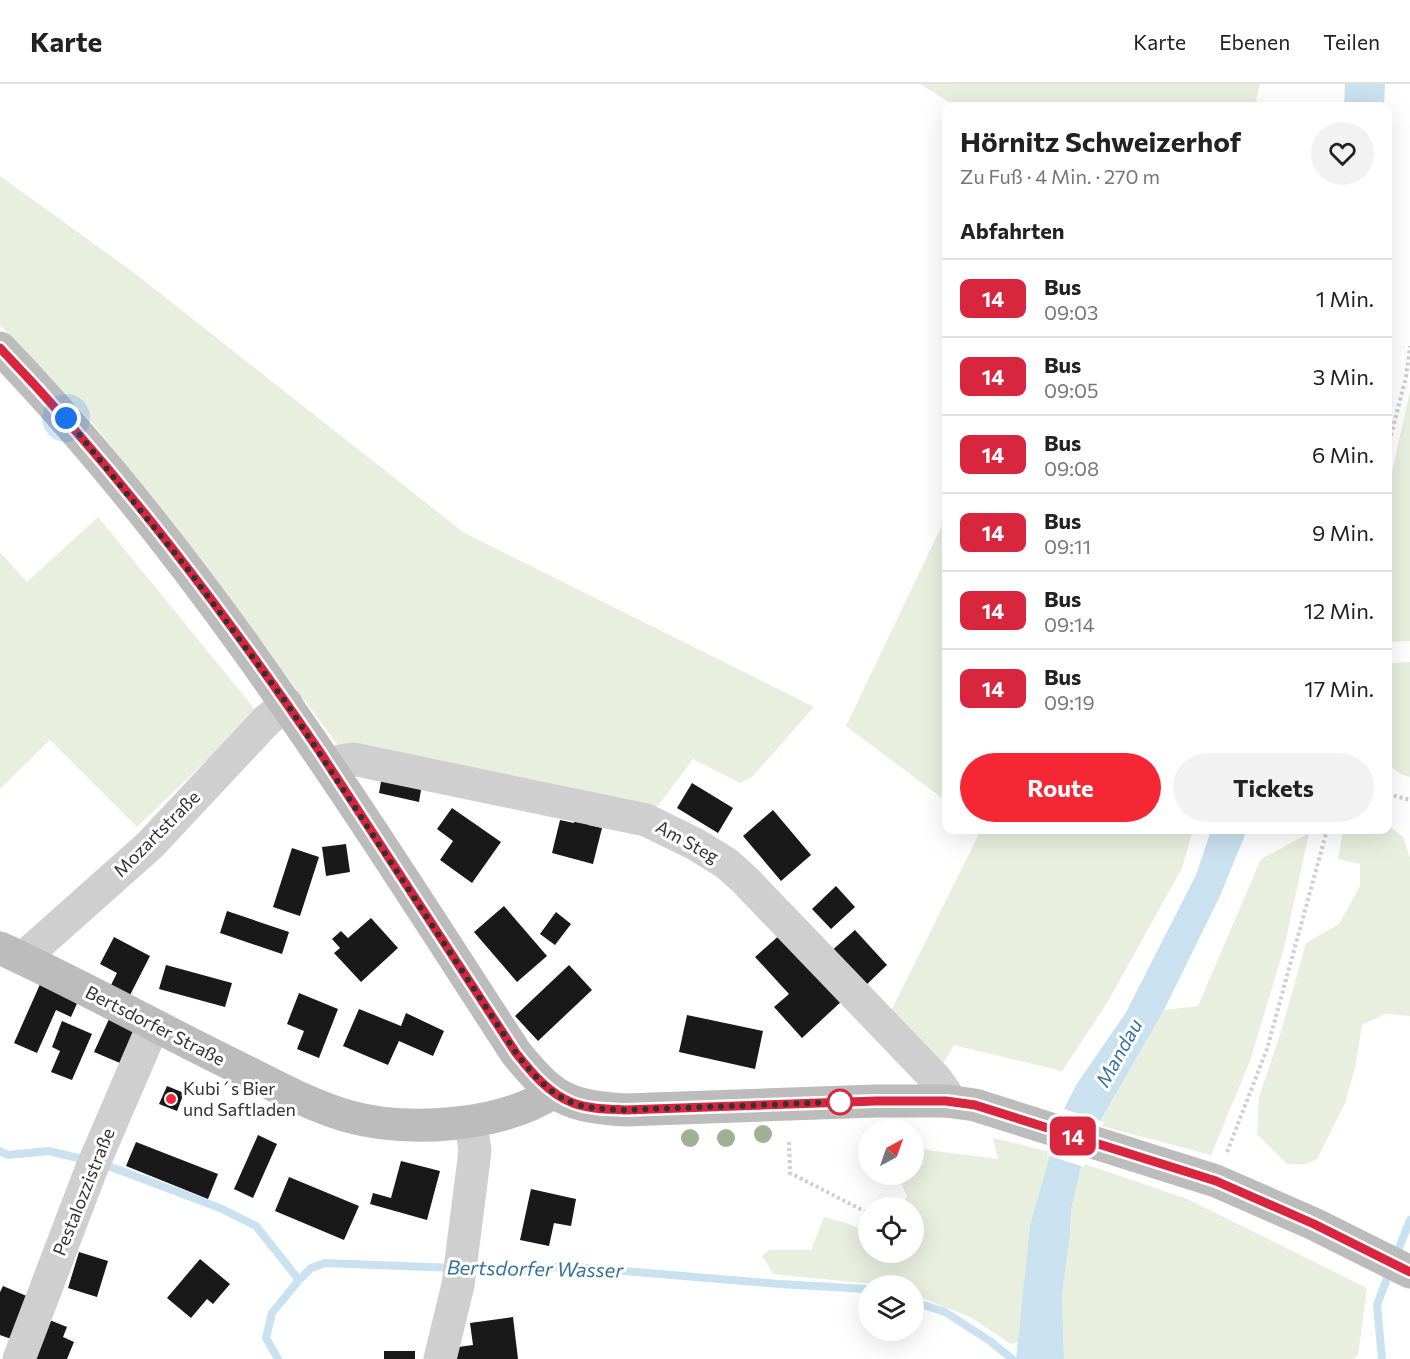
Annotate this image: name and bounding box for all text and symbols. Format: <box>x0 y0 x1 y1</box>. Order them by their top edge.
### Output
text: Karte <box>30 24 102 58</box>
text: Karte <box>1133 29 1186 54</box>
text: Ebenen <box>1219 29 1290 54</box>
text: Teilen <box>1323 29 1380 54</box>
button: heart <box>1311 122 1374 185</box>
text: Hörnitz Schweizerhof <box>960 124 1241 158</box>
text: Zu Fuß · 4 Min. · 270 m <box>960 164 1160 188</box>
text: Abfahrten <box>960 217 1064 244</box>
text: Bus <box>1044 273 1081 300</box>
text: 1 Min. <box>1316 285 1374 312</box>
text: 14 <box>982 286 1004 311</box>
text: 09:03 <box>1044 300 1098 324</box>
text: Bus <box>1044 351 1081 378</box>
text: 3 Min. <box>1313 363 1374 390</box>
text: 14 <box>982 364 1004 389</box>
text: 09:05 <box>1044 378 1098 402</box>
your location <box>51 403 81 433</box>
text: Bus <box>1044 429 1081 456</box>
text: 6 Min. <box>1312 441 1374 468</box>
text: 14 <box>982 442 1004 467</box>
text: 09:08 <box>1044 456 1099 480</box>
text: Bus <box>1044 507 1081 534</box>
text: 9 Min. <box>1312 519 1374 546</box>
text: 14 <box>982 520 1004 545</box>
text: 09:11 <box>1044 534 1091 558</box>
text: Bus <box>1044 585 1081 612</box>
text: 12 Min. <box>1304 597 1374 624</box>
text: 14 <box>982 598 1004 623</box>
text: 09:14 <box>1044 612 1094 636</box>
text: Bus <box>1044 663 1081 690</box>
text: 17 Min. <box>1304 675 1374 702</box>
text: 14 <box>982 676 1004 701</box>
text: 09:19 <box>1044 690 1095 714</box>
button: Route <box>960 753 1161 822</box>
button: Tickets <box>1173 753 1374 822</box>
street label: Mozartstraße <box>108 785 204 881</box>
street label: Am Steg <box>652 815 723 867</box>
street label: Bertsdorfer Straße <box>82 980 229 1070</box>
water label: Mandau <box>1090 1014 1147 1091</box>
place label: Kubi´s Bier und Saftladen <box>183 1077 296 1120</box>
unlabelled marker <box>827 1089 853 1115</box>
marker: Kubi´s Bier und Saftladen <box>164 1092 178 1106</box>
line badge: 14 <box>1046 1116 1100 1156</box>
north arrow <box>858 1119 924 1185</box>
map controls <box>858 1119 924 1341</box>
text: 14 <box>1062 1124 1084 1149</box>
street label: Pestalozzistraße <box>47 1125 119 1259</box>
button: locate <box>858 1197 924 1263</box>
water label: Bertsdorfer Wasser <box>447 1254 624 1282</box>
button: layers <box>858 1275 924 1341</box>

